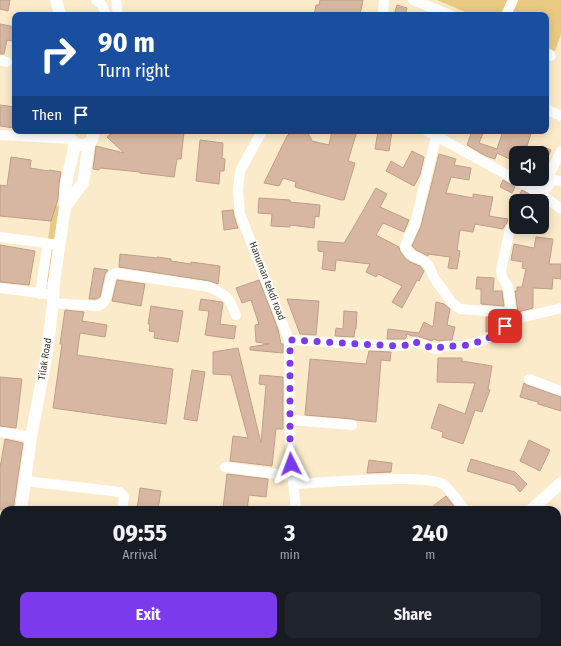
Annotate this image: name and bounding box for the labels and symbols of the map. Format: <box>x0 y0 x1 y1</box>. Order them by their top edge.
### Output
street label: Hanuman tekdi road <box>246 240 288 322</box>
pin <box>488 309 522 343</box>
street label: Tilak Road <box>36 337 54 381</box>
position arrow <box>270 443 312 485</box>

